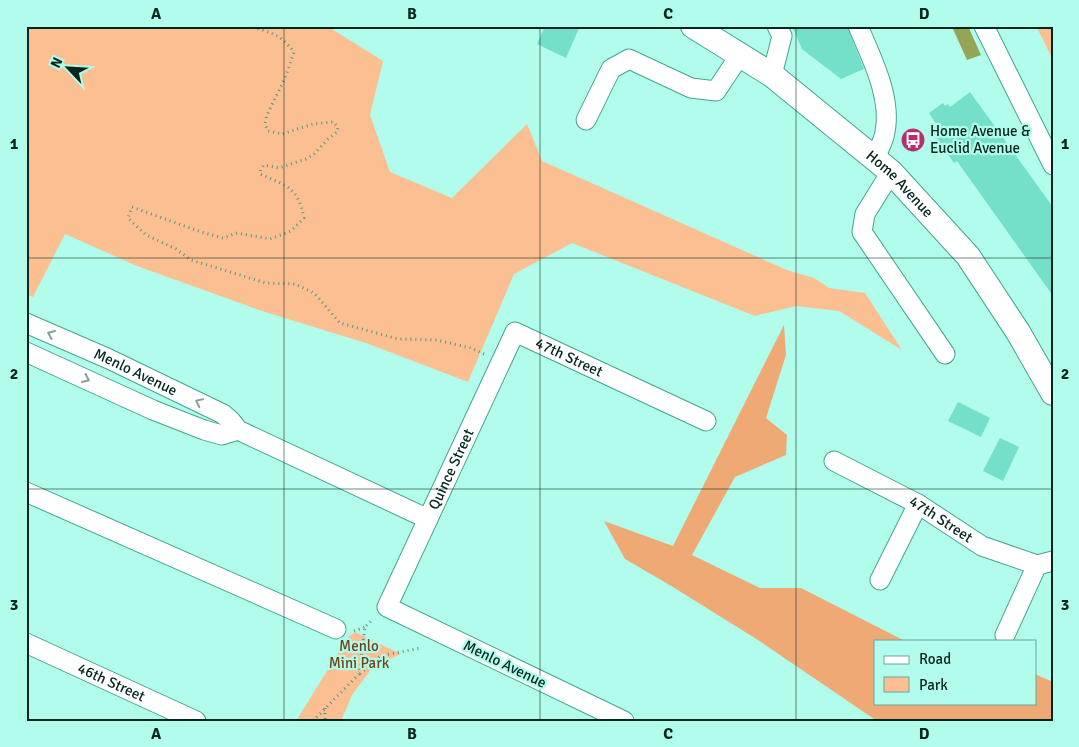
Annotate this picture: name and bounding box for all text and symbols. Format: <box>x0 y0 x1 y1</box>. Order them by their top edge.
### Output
text: A <box>151 4 162 24</box>
text: B <box>407 4 417 24</box>
text: C <box>663 4 673 24</box>
text: D <box>919 4 930 24</box>
north arrow <box>42 42 92 92</box>
text: N <box>47 55 66 71</box>
place label: Home Avenue & Euclid Avenue <box>930 122 1031 157</box>
bus stop icon: Home Avenue & Euclid Avenue <box>900 127 926 153</box>
text: 1 <box>10 134 19 154</box>
text: 1 <box>1061 134 1070 154</box>
street label: Home Avenue <box>863 146 937 221</box>
one-way arrow <box>47 329 56 340</box>
street label: 47th Street <box>533 334 606 381</box>
street label: Menlo Avenue <box>91 345 180 400</box>
text: 2 <box>10 364 18 384</box>
text: 2 <box>1061 364 1069 384</box>
one-way arrow <box>81 373 90 384</box>
one-way arrow <box>195 399 204 409</box>
street label: Quince Street <box>425 426 478 512</box>
street label: 47th Street <box>906 492 976 546</box>
text: 3 <box>10 595 18 615</box>
text: 3 <box>1061 595 1069 615</box>
street label: Menlo Avenue <box>461 636 549 692</box>
park label: Menlo Mini Park <box>329 637 390 672</box>
legend <box>874 640 1036 704</box>
text: Road <box>919 650 951 668</box>
street label: 46th Street <box>75 659 148 705</box>
text: Park <box>919 676 948 694</box>
text: A <box>151 724 162 744</box>
text: B <box>407 724 417 744</box>
text: C <box>663 724 673 744</box>
text: D <box>919 724 930 744</box>

